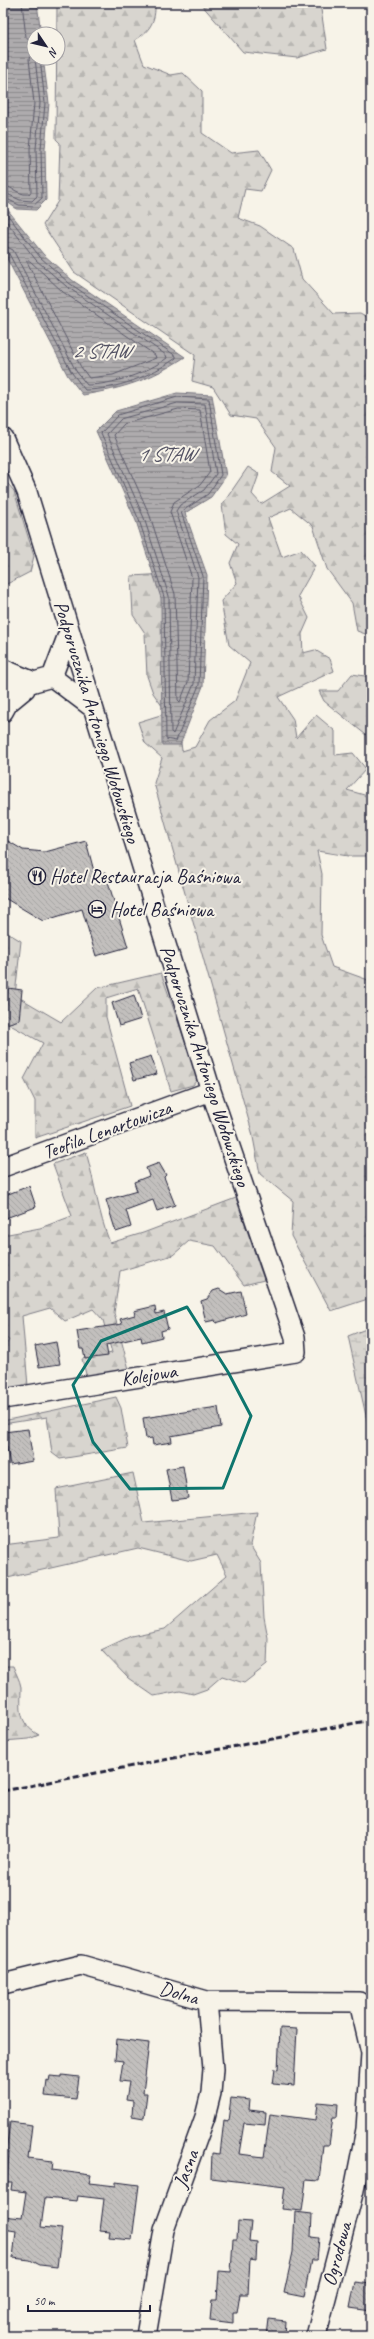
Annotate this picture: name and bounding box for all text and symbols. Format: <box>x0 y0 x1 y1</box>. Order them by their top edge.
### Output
north arrow <box>26 26 66 66</box>
text: N <box>45 45 62 60</box>
water label: 2 STAW <box>72 338 136 364</box>
water label: 1 STAW <box>137 441 201 467</box>
street label: Podporucznika Antoniego Wołowskiego <box>48 598 146 847</box>
place label: Hotel Restauracja Baśniowa <box>50 864 242 889</box>
restaurant icon: Hotel Restauracja Baśniowa <box>27 866 47 886</box>
place label: Hotel Baśniowa <box>110 897 215 922</box>
hotel icon: Hotel Baśniowa <box>87 899 107 919</box>
street label: Podporucznika Antoniego Wołowskiego <box>154 942 256 1190</box>
street label: Teofila Lenartowicza <box>39 1094 177 1165</box>
street label: Kolejowa <box>119 1358 180 1392</box>
street label: Dolna <box>157 1976 203 2011</box>
street label: Jasna <box>167 2145 205 2192</box>
street label: Ogrodowa <box>316 2218 358 2289</box>
scale bar <box>28 2287 150 2313</box>
text: 50 m <box>34 2293 56 2309</box>

